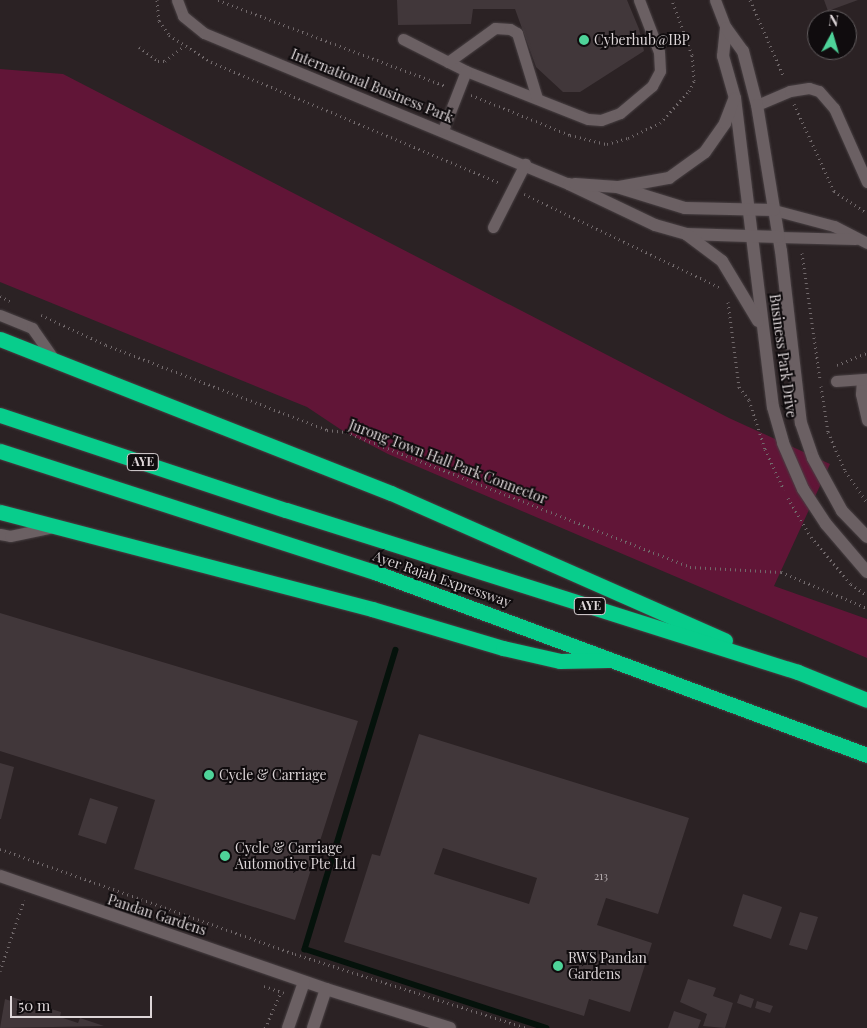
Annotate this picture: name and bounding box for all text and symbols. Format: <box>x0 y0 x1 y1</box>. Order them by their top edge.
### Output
north arrow <box>807 10 857 60</box>
text: N <box>827 11 840 31</box>
place label: Cyberhub@IBP <box>594 32 690 48</box>
marker: Cyberhub@IBP <box>578 34 590 46</box>
street label: International Business Park <box>288 46 456 126</box>
street label: Business Park Drive <box>766 293 800 419</box>
street label: Jurong Town Hall Park Connector <box>346 416 550 508</box>
road number: AYE <box>127 452 159 472</box>
street label: Ayer Rajah Expressway <box>371 547 513 611</box>
road number: AYE <box>574 596 606 616</box>
place label: Cycle & Carriage <box>219 767 326 783</box>
marker: Cycle & Carriage <box>203 769 215 781</box>
place label: Cycle & Carriage Automotive Pte Ltd <box>235 840 356 872</box>
marker: Cycle & Carriage Automotive Pte Ltd <box>219 850 231 862</box>
house number: 213 <box>594 869 608 883</box>
street label: Pandan Gardens <box>105 891 209 939</box>
place label: RWS Pandan Gardens <box>568 950 647 982</box>
marker: RWS Pandan Gardens <box>552 960 564 972</box>
scale bar <box>12 986 155 1018</box>
text: 50 m <box>18 995 50 1015</box>

